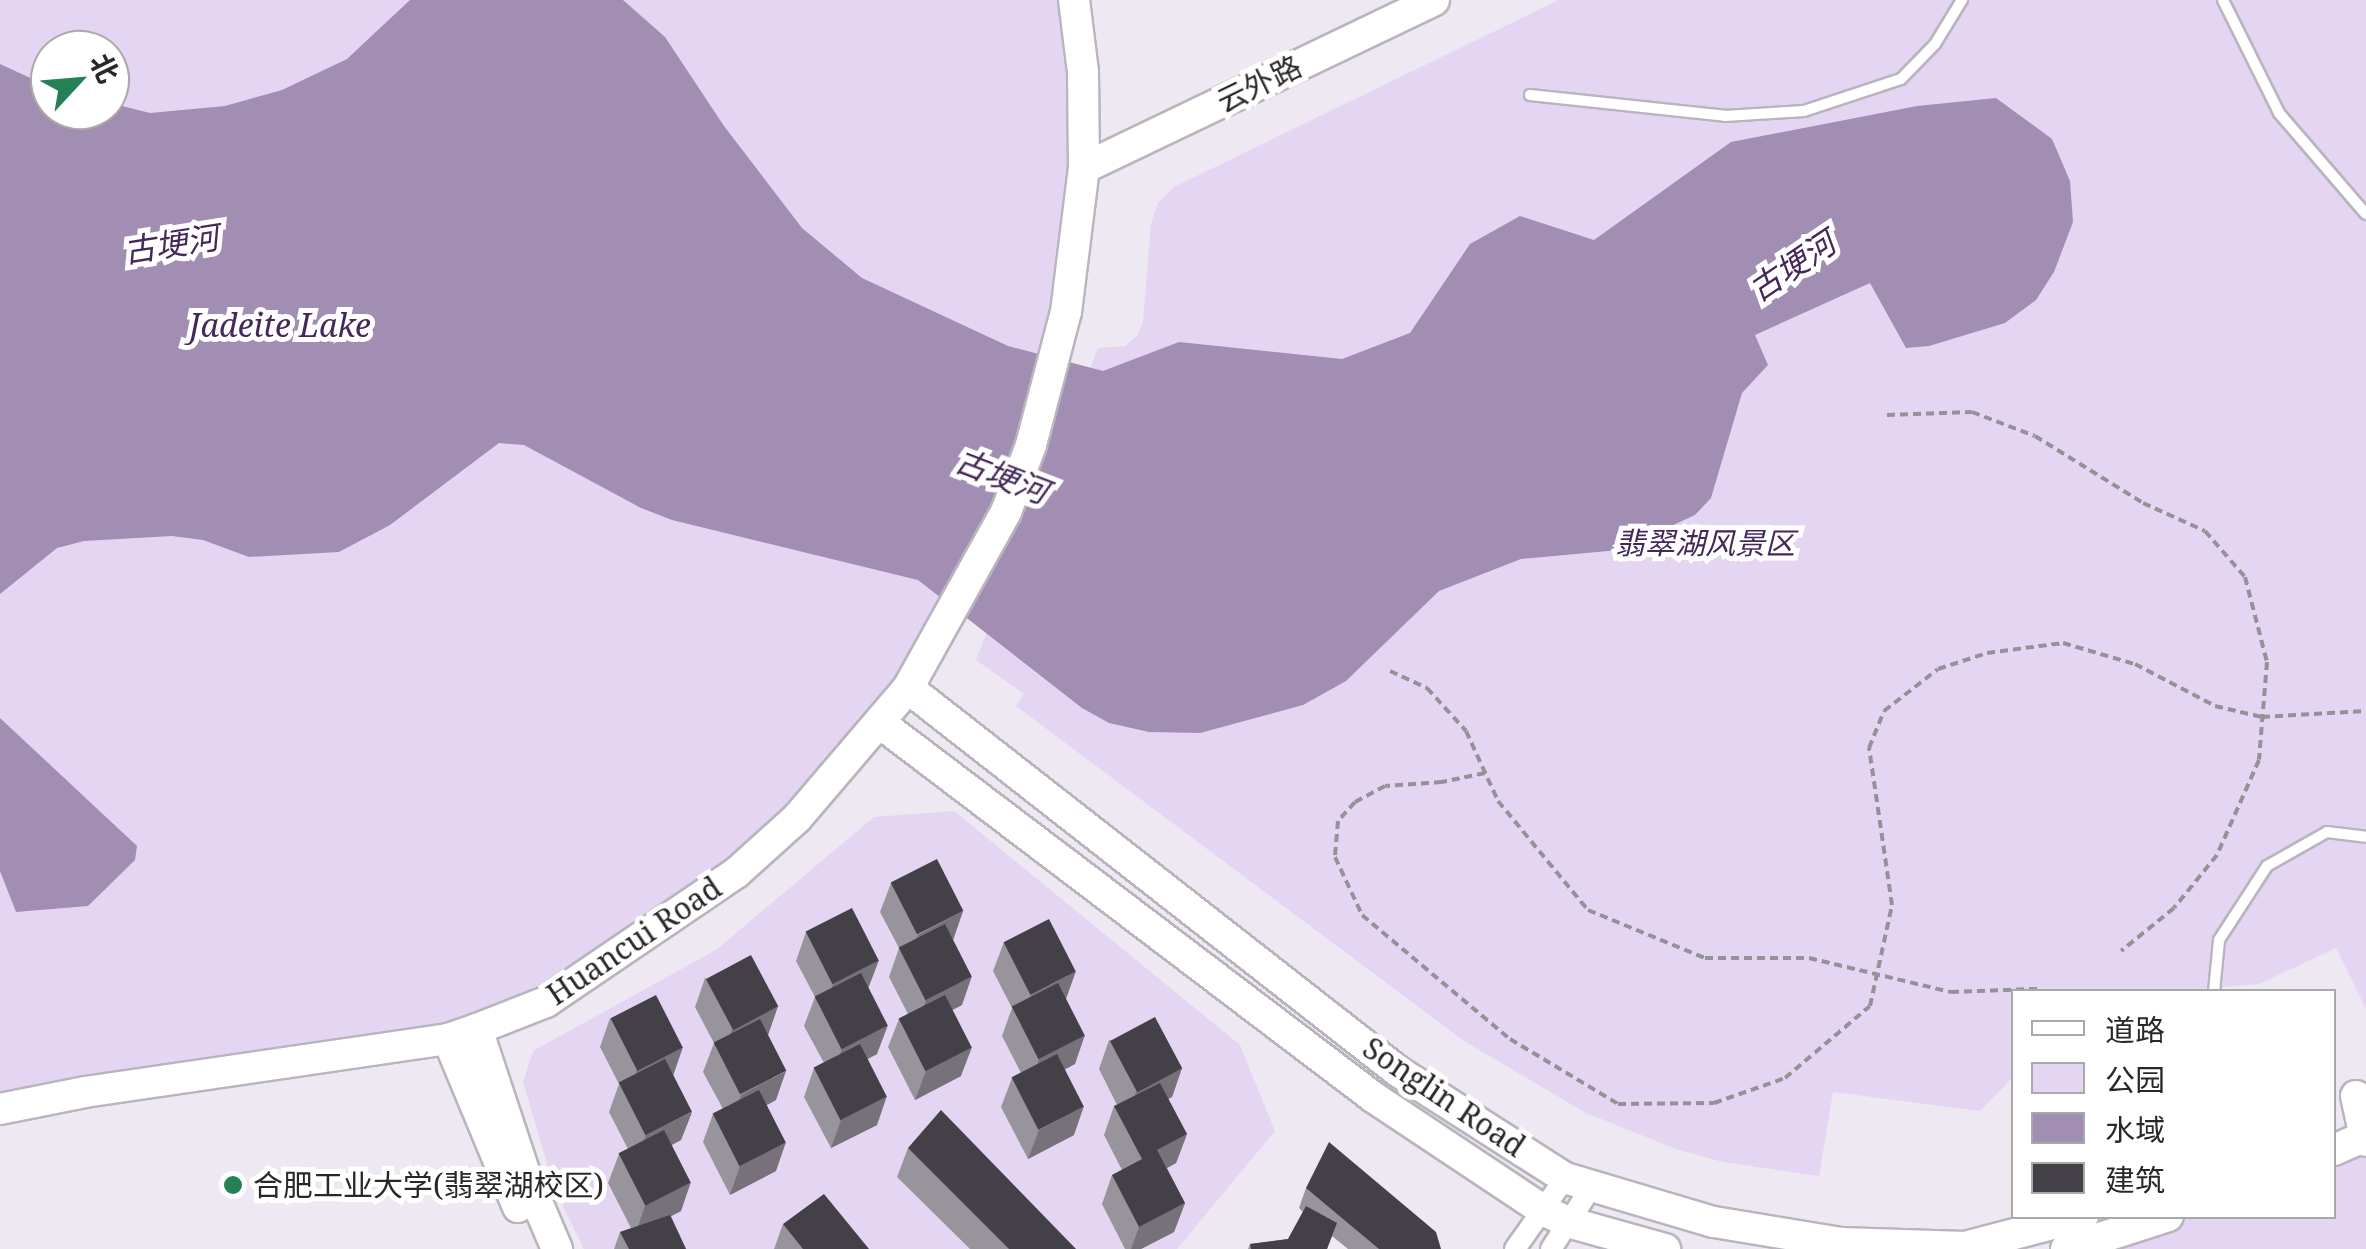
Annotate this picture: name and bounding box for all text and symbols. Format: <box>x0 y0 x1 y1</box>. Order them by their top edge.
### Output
north arrow <box>30 30 130 130</box>
text: 北 <box>82 47 128 89</box>
street label: 云外路 <box>1211 48 1307 120</box>
water label: 古埂河 <box>121 218 221 270</box>
water label: 古埂河 <box>1741 223 1843 309</box>
water label: Jadeite Lake <box>189 306 371 344</box>
water label: 古埂河 <box>950 441 1054 511</box>
park label: 翡翠湖风景区 <box>1615 525 1795 561</box>
street label: Huancui Road <box>540 869 728 1013</box>
legend <box>2011 989 2336 1219</box>
text: 道路 <box>2105 1009 2165 1050</box>
street label: Songlin Road <box>1356 1030 1532 1164</box>
text: 公园 <box>2105 1059 2165 1100</box>
text: 水域 <box>2105 1109 2165 1150</box>
text: 建筑 <box>2105 1159 2165 1200</box>
place label: 合肥工业大学(翡翠湖校区) <box>253 1167 604 1203</box>
marker: 合肥工业大学(翡翠湖校区) <box>222 1174 244 1196</box>

